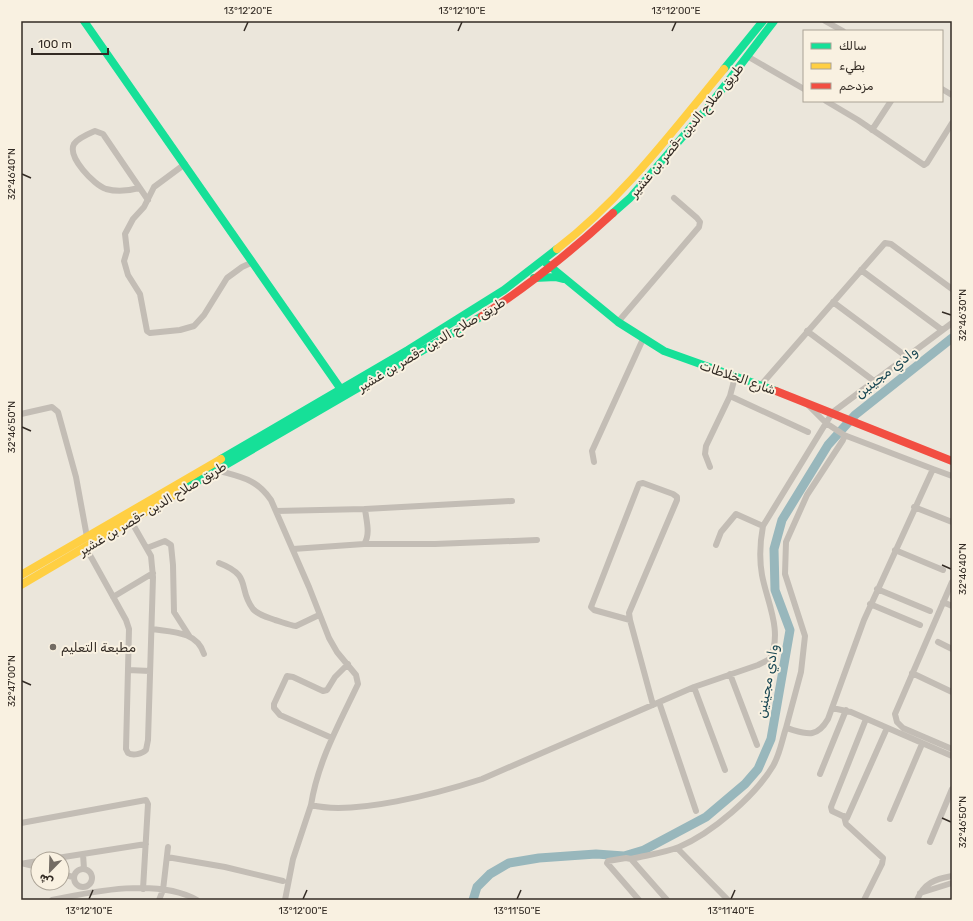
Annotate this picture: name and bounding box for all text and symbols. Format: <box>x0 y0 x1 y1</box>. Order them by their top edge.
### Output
text: 13°12'20"E <box>224 5 272 17</box>
text: 13°12'10"E <box>439 5 485 17</box>
text: 13°12'00"E <box>652 5 701 17</box>
scale bar <box>32 30 108 56</box>
legend <box>803 30 943 102</box>
text: 100 m <box>38 37 72 51</box>
text: سالك <box>839 39 867 53</box>
text: بطيء <box>839 59 865 75</box>
street label: طريق صلاح الدين -قصر بن غشير <box>626 61 748 202</box>
text: مزدحم <box>839 79 874 94</box>
text: 32°46'40"N <box>6 148 18 200</box>
text: 32°46'30"N <box>957 289 969 341</box>
street label: طريق صلاح الدين -قصر بن غشير <box>354 294 509 397</box>
water label: وادي مجينين <box>852 343 922 403</box>
street label: شارع الخلاطات <box>697 357 778 399</box>
text: 32°46'50"N <box>6 401 18 453</box>
street label: طريق صلاح الدين -قصر بن غشير <box>75 458 230 561</box>
text: 32°46'40"N <box>957 543 969 595</box>
place label: مطبعة التعليم <box>61 640 136 656</box>
marker: مطبعة التعليم <box>48 642 58 652</box>
water label: وادي مجينين <box>753 643 783 720</box>
text: 32°47'00"N <box>6 655 18 707</box>
text: 32°46'50"N <box>957 796 969 848</box>
north arrow <box>30 851 70 891</box>
text: ش <box>37 871 55 888</box>
text: 13°12'10"E <box>66 905 112 917</box>
text: 13°12'00"E <box>279 905 328 917</box>
text: 13°11'50"E <box>494 905 541 917</box>
text: 13°11'40"E <box>708 905 754 917</box>

